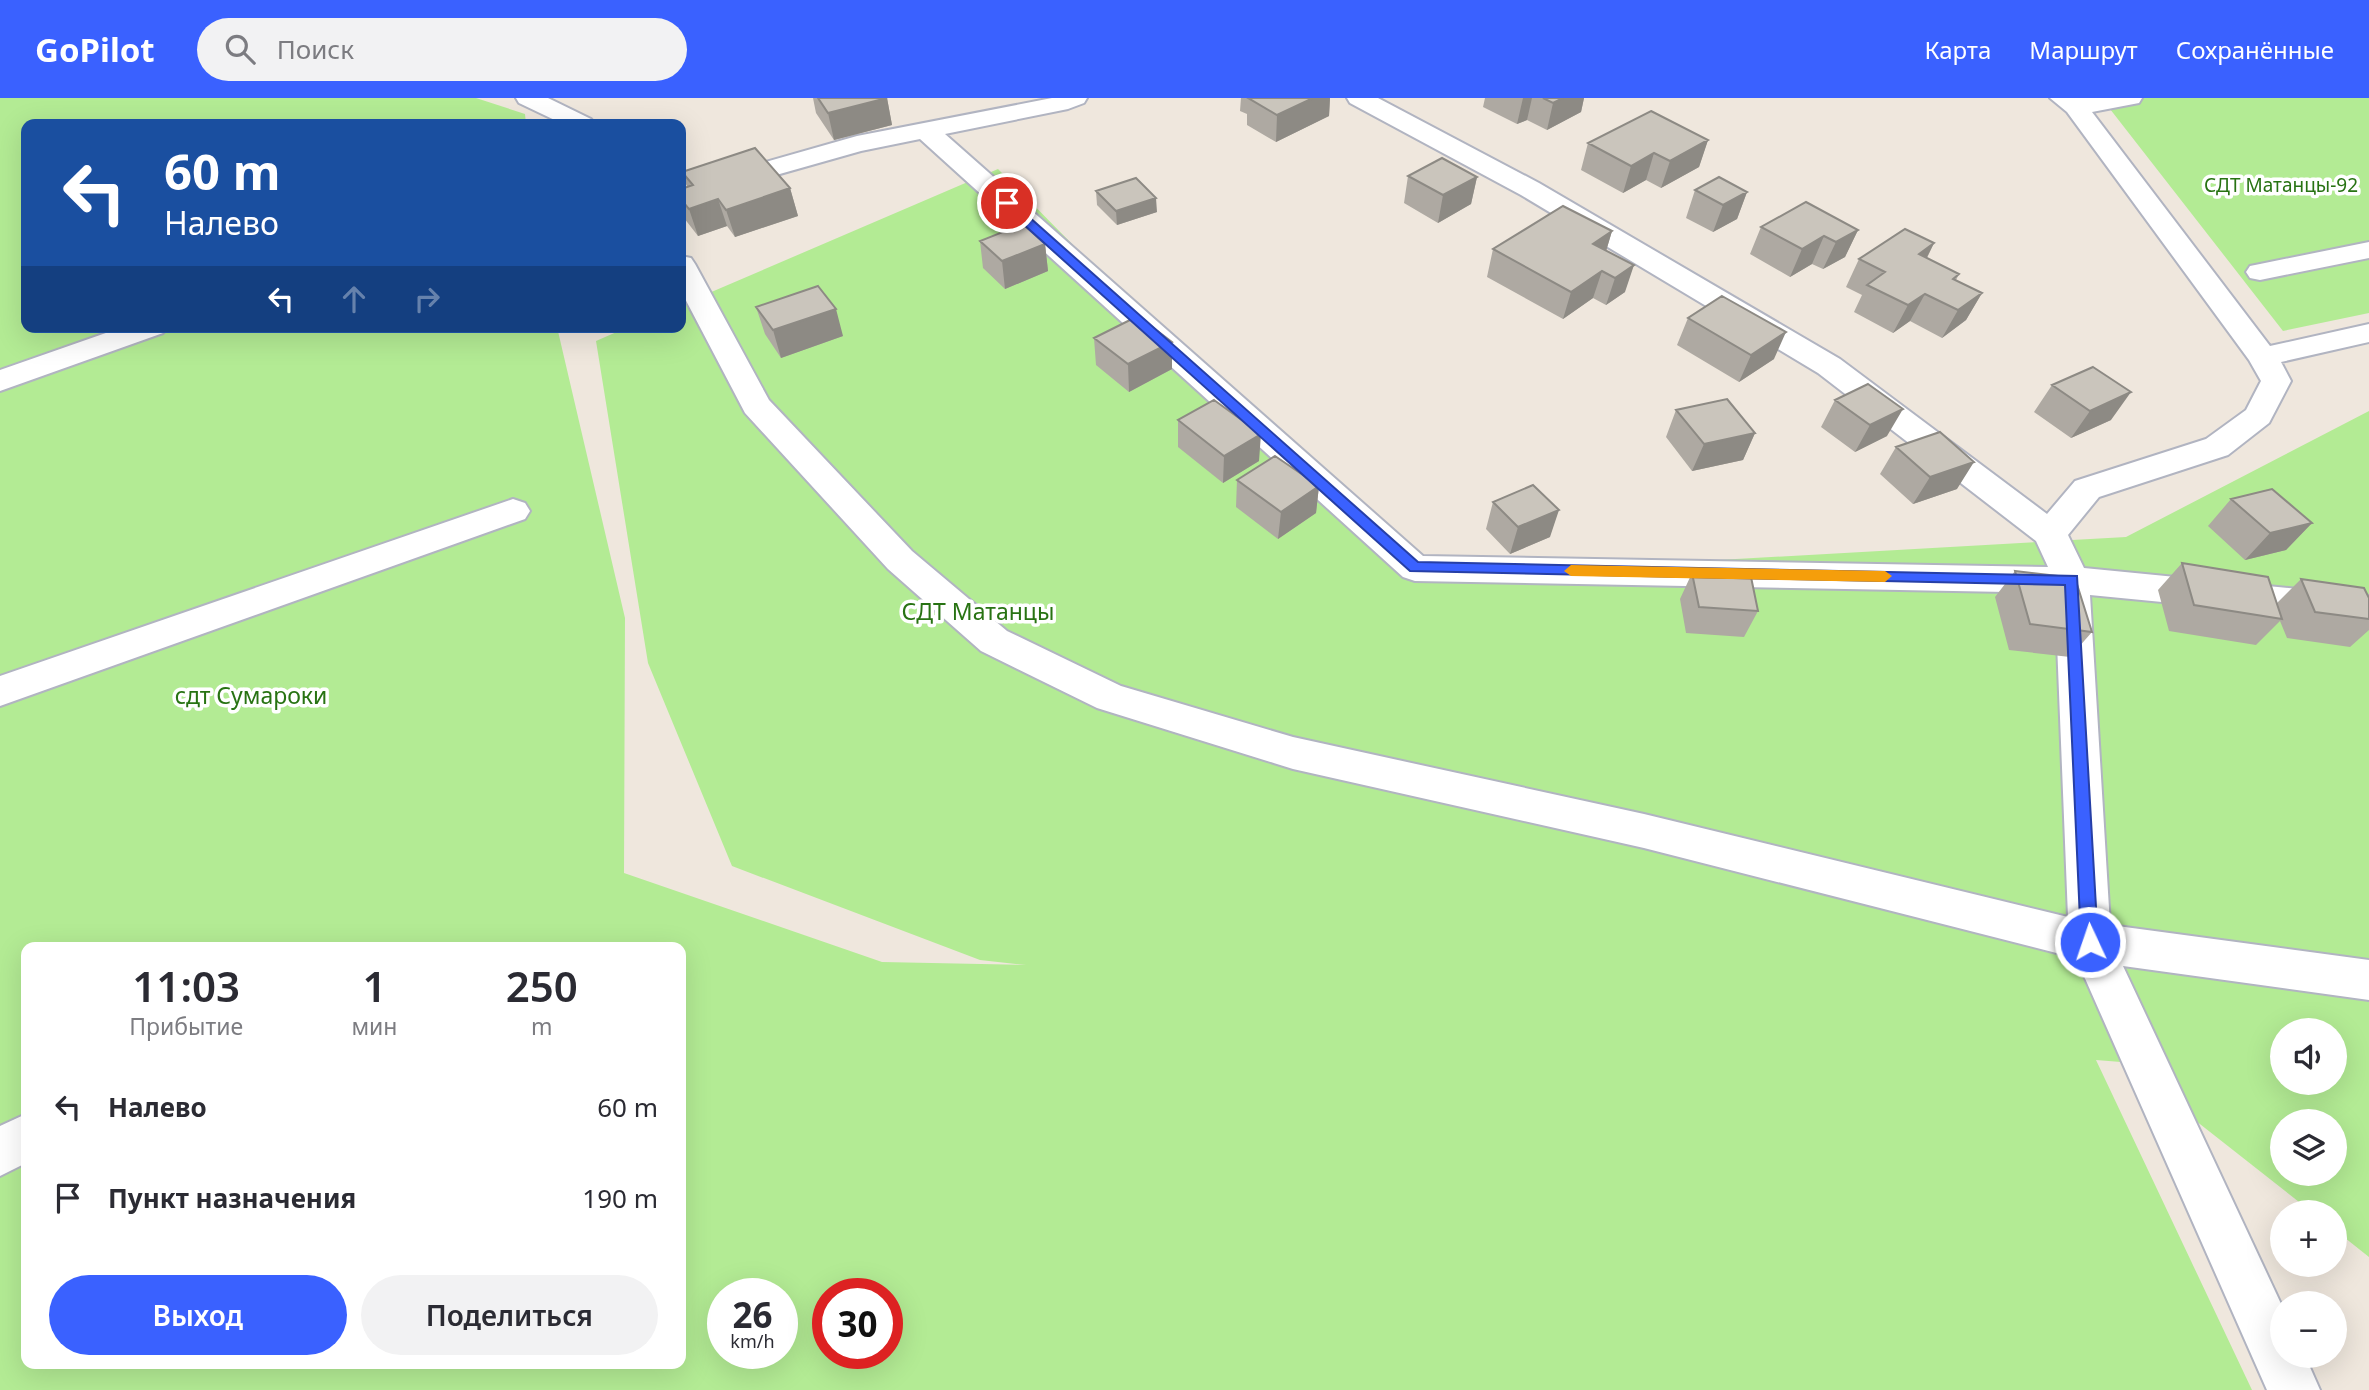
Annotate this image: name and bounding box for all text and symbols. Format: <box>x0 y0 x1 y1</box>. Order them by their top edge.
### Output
search box <box>197 18 687 81</box>
text: GoPilot <box>35 27 155 72</box>
icon: search <box>221 30 259 68</box>
text: Поиск <box>277 31 354 67</box>
text: Карта <box>1924 33 1991 66</box>
text: Маршрут <box>2029 33 2138 66</box>
text: Сохранённые <box>2176 33 2334 66</box>
text: 60 m <box>164 138 281 204</box>
icon: left <box>49 147 140 238</box>
park label: СДТ Матанцы-92 <box>2204 172 2358 198</box>
pin <box>977 173 1037 233</box>
icon: arrive <box>988 184 1026 222</box>
text: Налево <box>164 201 279 244</box>
icon: left <box>262 280 300 318</box>
icon: ahead <box>335 280 373 318</box>
icon: right <box>408 280 446 318</box>
park label: СДТ Матанцы <box>902 595 1054 627</box>
park label: сдт Сумароки <box>175 679 327 711</box>
position arrow <box>2053 905 2127 979</box>
text: 11:03 <box>132 957 240 1014</box>
text: 1 <box>362 957 386 1014</box>
text: 250 <box>506 957 578 1014</box>
text: Прибытие <box>129 1010 243 1042</box>
text: мин <box>351 1010 397 1042</box>
text: m <box>531 1010 553 1042</box>
map controls <box>2270 1018 2347 1368</box>
button: sound <box>2270 1018 2347 1095</box>
icon: left <box>49 1088 87 1126</box>
text: Налево <box>108 1089 207 1125</box>
text: 60 m <box>597 1089 658 1125</box>
button: layers <box>2270 1109 2347 1186</box>
icon: arrive <box>49 1179 87 1217</box>
text: Пункт назначения <box>108 1180 356 1216</box>
text: 190 m <box>582 1180 658 1216</box>
button: + <box>2270 1200 2347 1277</box>
button: Выход <box>49 1275 347 1355</box>
button: Поделиться <box>361 1275 658 1355</box>
speed limit sign: 30 <box>812 1278 903 1369</box>
text: 26 <box>732 1291 773 1338</box>
button: − <box>2270 1291 2347 1368</box>
text: km/h <box>730 1329 775 1353</box>

